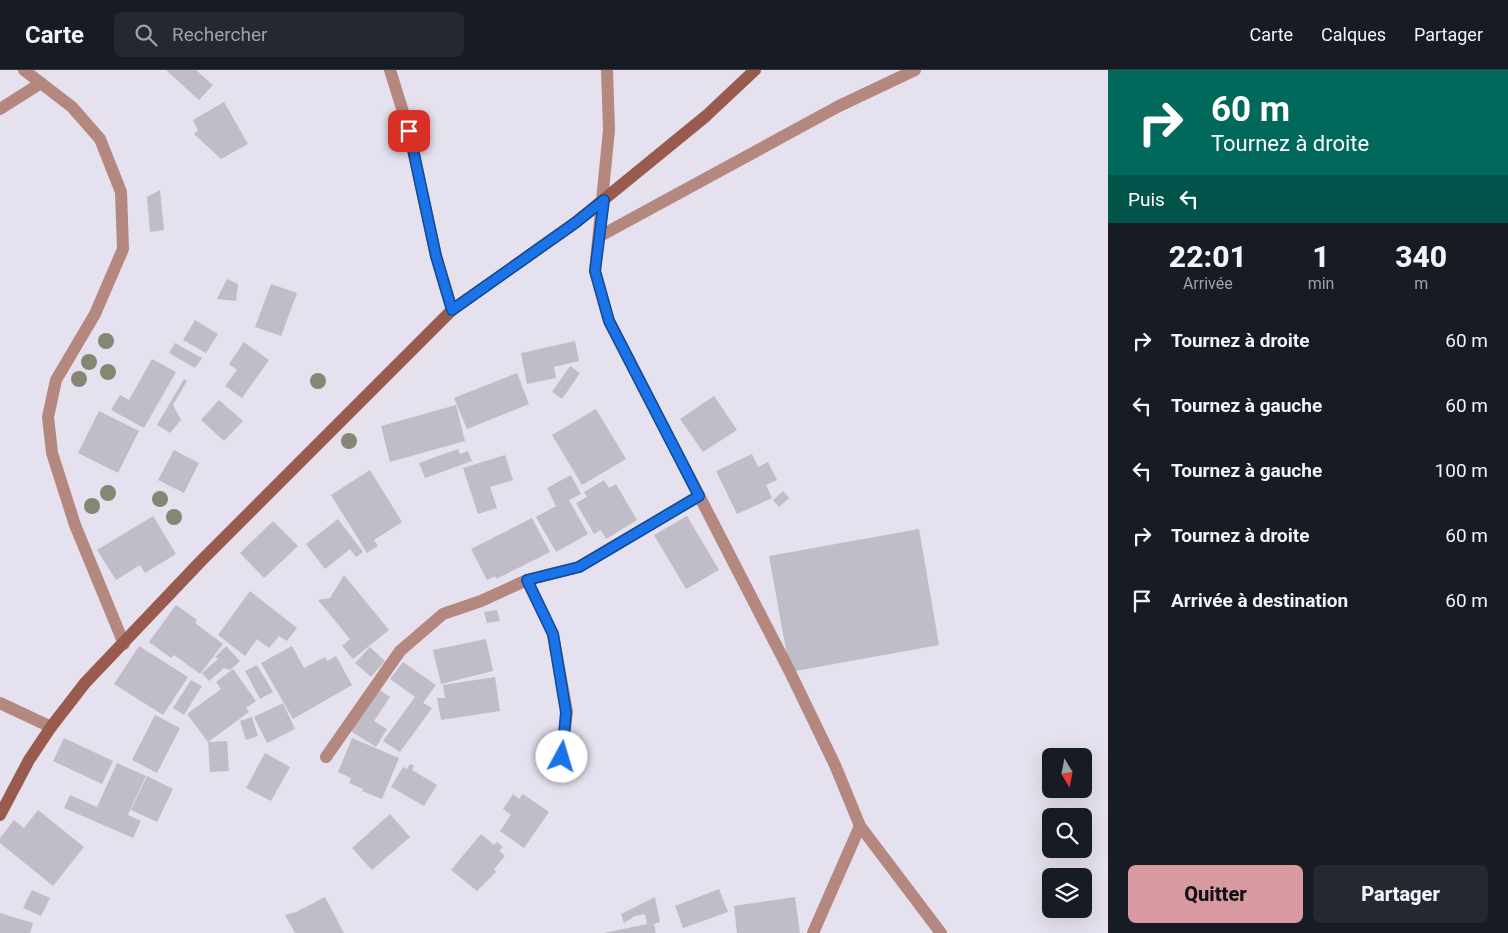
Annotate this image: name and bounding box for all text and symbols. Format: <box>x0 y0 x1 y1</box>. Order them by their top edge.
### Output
search box <box>114 12 464 57</box>
text: Carte <box>25 21 84 49</box>
icon: search <box>132 21 160 49</box>
text: Rechercher <box>172 23 267 46</box>
text: Carte <box>1250 24 1293 45</box>
text: Calques <box>1321 24 1386 45</box>
text: Partager <box>1414 24 1483 45</box>
text: 60 m <box>1211 89 1290 130</box>
icon: right <box>1128 90 1193 155</box>
pin <box>388 110 430 152</box>
icon: arrive <box>395 117 423 145</box>
text: Tournez à droite <box>1211 131 1369 156</box>
icon: left <box>1175 185 1203 213</box>
text: Puis <box>1128 188 1165 211</box>
text: 22:01 <box>1169 239 1247 274</box>
text: 1 <box>1312 239 1330 274</box>
text: 340 <box>1395 239 1447 274</box>
text: Arrivée <box>1183 274 1233 293</box>
text: min <box>1308 274 1334 293</box>
text: m <box>1414 274 1428 293</box>
icon: right <box>1128 327 1156 355</box>
text: Tournez à droite <box>1171 329 1310 352</box>
text: 60 m <box>1445 329 1488 352</box>
icon: left <box>1128 392 1156 420</box>
text: Tournez à gauche <box>1171 394 1322 417</box>
text: 60 m <box>1445 394 1488 417</box>
icon: left <box>1128 457 1156 485</box>
text: Tournez à gauche <box>1171 459 1322 482</box>
text: 100 m <box>1435 459 1488 482</box>
icon: right <box>1128 522 1156 550</box>
text: Tournez à droite <box>1171 524 1310 547</box>
text: 60 m <box>1445 524 1488 547</box>
icon: arrive <box>1128 587 1156 615</box>
text: Arrivée à destination <box>1171 589 1348 612</box>
text: 60 m <box>1445 589 1488 612</box>
position arrow <box>535 730 587 782</box>
north arrow <box>1042 748 1092 798</box>
map controls <box>1042 748 1092 918</box>
button: search <box>1042 808 1092 858</box>
button: Quitter <box>1128 865 1303 923</box>
button: Partager <box>1313 865 1488 923</box>
button: layers <box>1042 868 1092 918</box>

